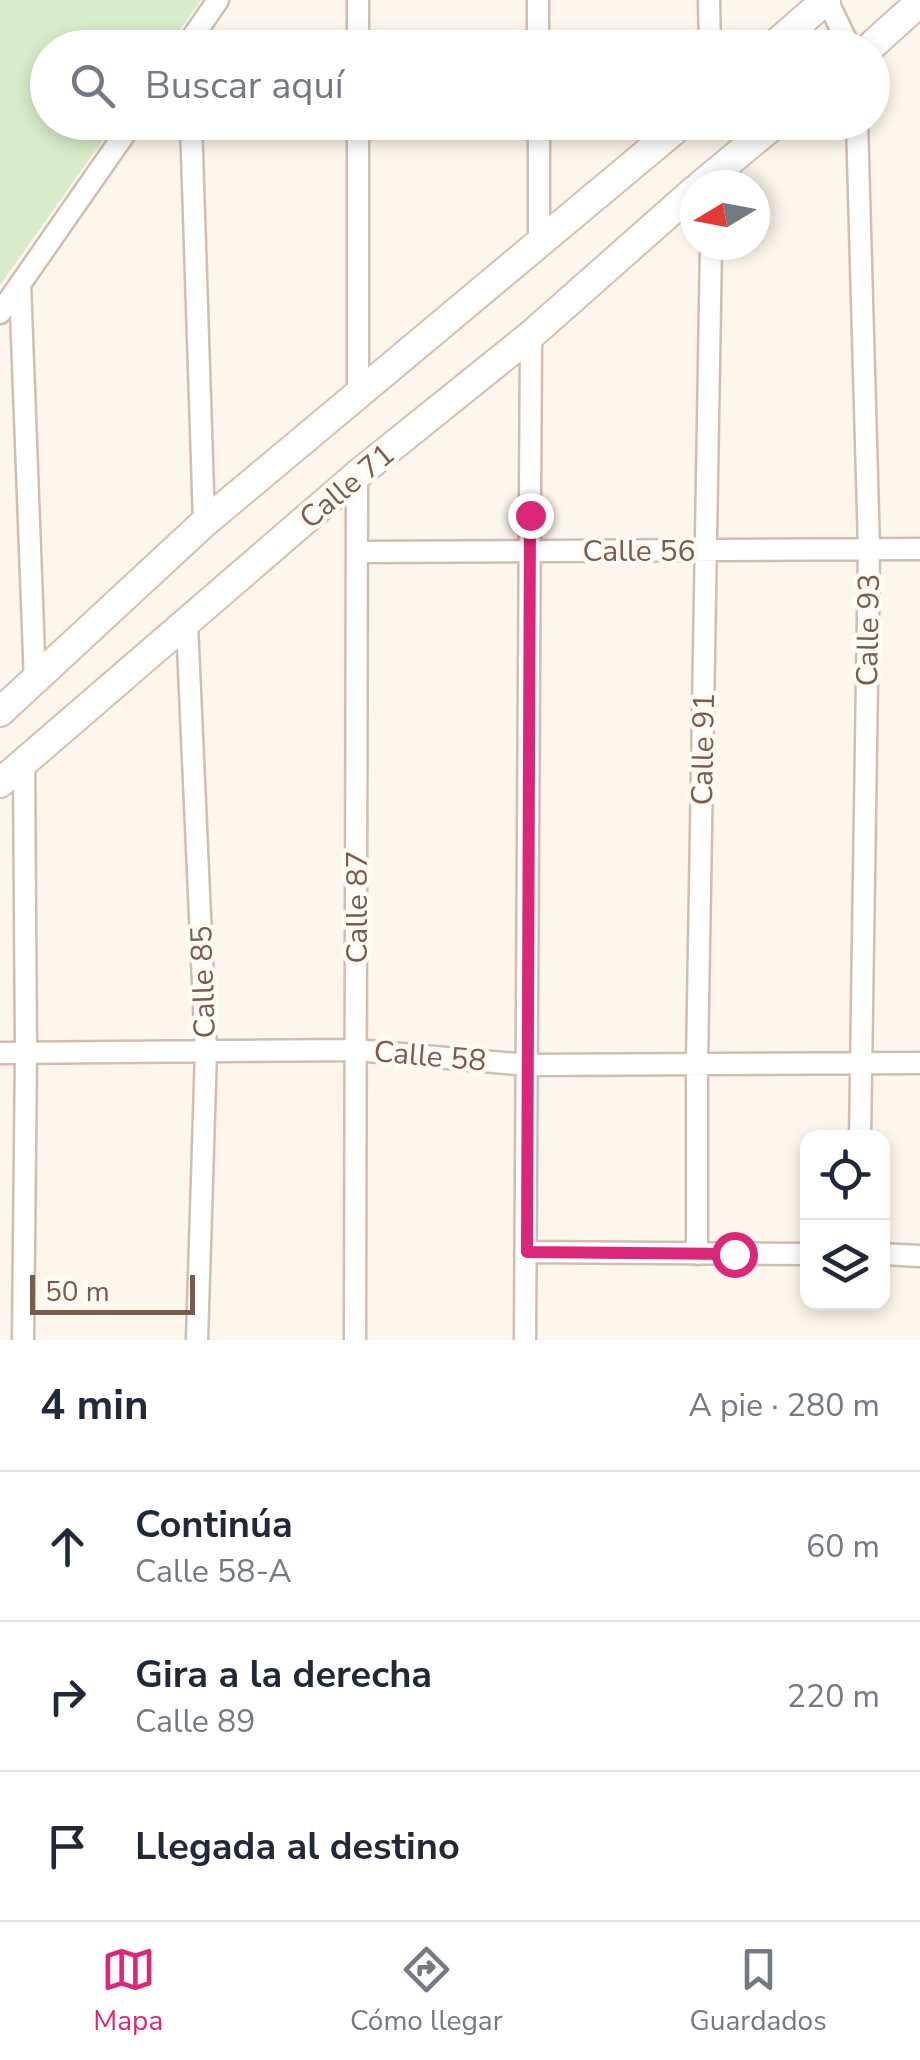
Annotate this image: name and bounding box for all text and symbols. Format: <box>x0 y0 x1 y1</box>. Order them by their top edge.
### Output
search box <box>30 30 890 140</box>
icon: search <box>65 58 120 113</box>
text: Buscar aquí <box>145 60 344 111</box>
north arrow <box>680 170 770 260</box>
street label: Calle 71 <box>291 434 404 538</box>
route end <box>508 493 554 539</box>
street label: Calle 56 <box>583 531 695 572</box>
street label: Calle 93 <box>847 573 890 687</box>
street label: Calle 91 <box>682 692 725 806</box>
street label: Calle 87 <box>337 851 378 963</box>
street label: Calle 85 <box>181 925 226 1039</box>
street label: Calle 58 <box>372 1031 488 1082</box>
map controls <box>800 1130 890 1310</box>
button: locate <box>800 1130 890 1220</box>
button: layers <box>800 1220 890 1310</box>
route start <box>712 1232 758 1278</box>
scale bar <box>30 1270 195 1314</box>
text: 50 m <box>45 1273 110 1311</box>
text: 4 min <box>40 1377 149 1434</box>
text: A pie · 280 m <box>688 1384 880 1427</box>
text: Continúa <box>135 1499 293 1550</box>
icon: ahead <box>40 1519 95 1574</box>
text: 60 m <box>806 1525 880 1568</box>
text: Calle 58-A <box>135 1550 292 1593</box>
text: Gira a la derecha <box>135 1649 432 1700</box>
icon: right <box>40 1669 95 1724</box>
text: 220 m <box>787 1675 880 1718</box>
text: Calle 89 <box>135 1700 255 1743</box>
icon: arrive <box>40 1819 95 1874</box>
text: Llegada al destino <box>135 1821 460 1872</box>
tab: Mapa <box>93 1942 163 2040</box>
tab: Cómo llegar <box>350 1942 503 2040</box>
tab: Guardados <box>689 1942 827 2040</box>

